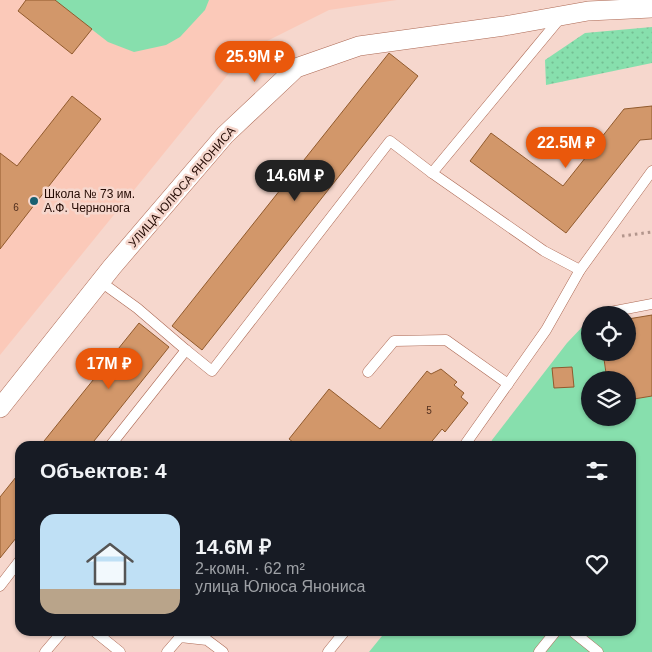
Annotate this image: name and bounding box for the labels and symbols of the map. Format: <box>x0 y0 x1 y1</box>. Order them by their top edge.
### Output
pin: 25.9M ₽ <box>209 41 301 83</box>
street label: УЛИЦА ЮЛЮСА ЯНОНИСА <box>126 124 238 250</box>
pin: 22.5M ₽ <box>520 126 612 169</box>
pin: 14.6M ₽ <box>249 160 341 202</box>
place label: Школа № 73 им. А.Ф. Чернонога <box>44 187 135 215</box>
marker: Школа № 73 им. А.Ф. Чернонога <box>28 195 40 207</box>
house number: 6 <box>13 202 19 213</box>
pin: 17M ₽ <box>74 348 144 390</box>
house number: 5 <box>426 405 432 416</box>

